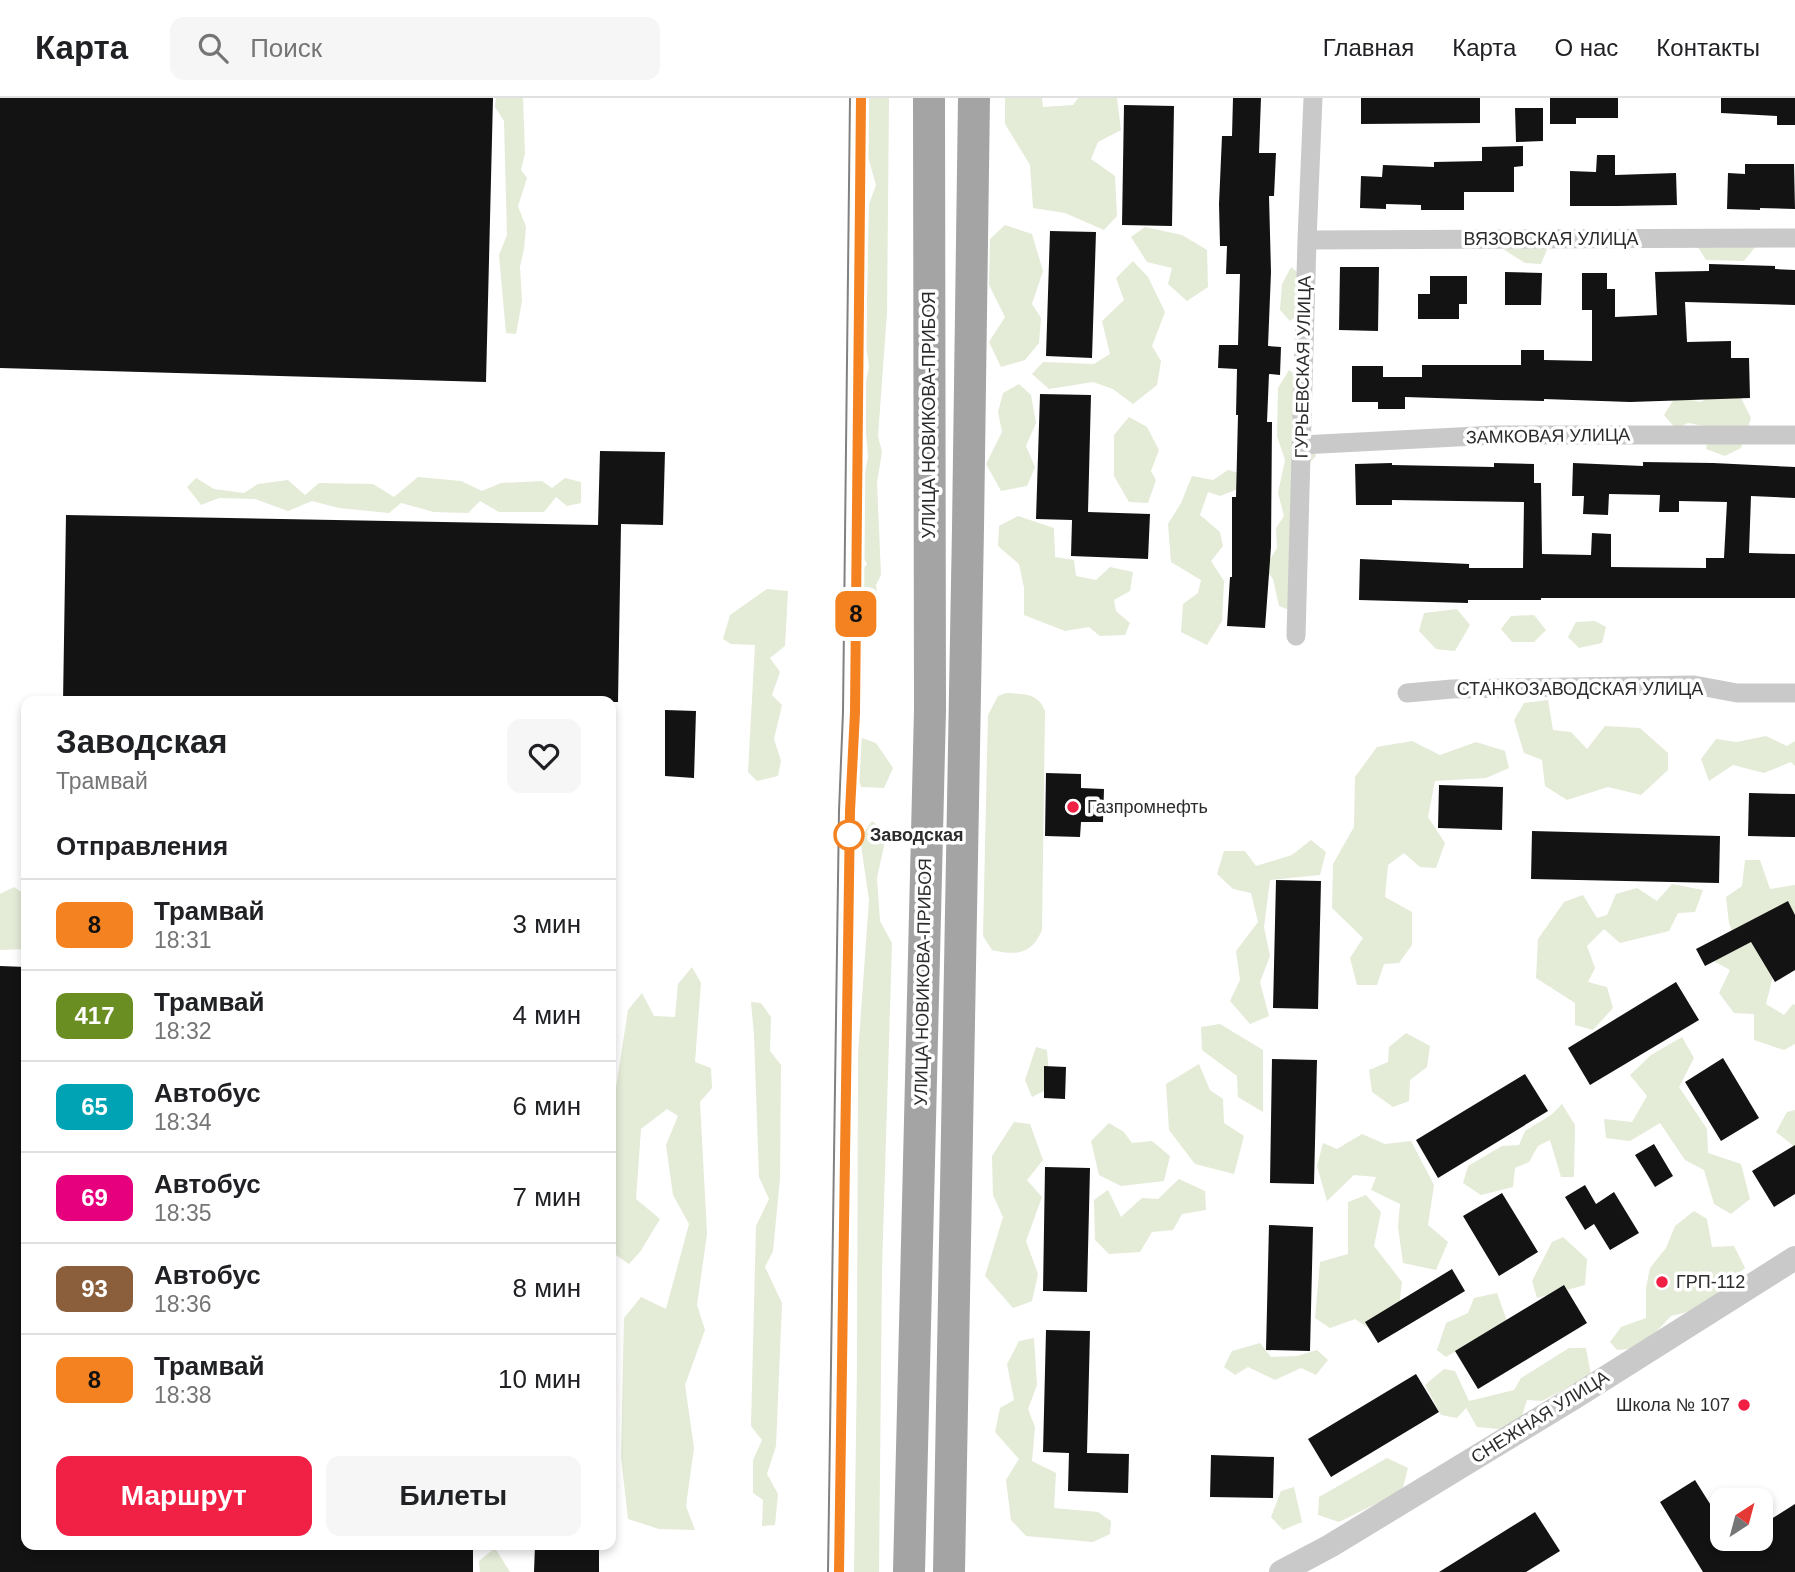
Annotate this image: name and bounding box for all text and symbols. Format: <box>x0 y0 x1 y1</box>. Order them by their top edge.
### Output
search box <box>170 17 660 80</box>
text: Карта <box>35 29 128 66</box>
icon: search <box>194 29 232 67</box>
text: Поиск <box>250 33 322 63</box>
text: Главная <box>1323 34 1414 61</box>
text: Карта <box>1452 34 1516 61</box>
text: О нас <box>1554 34 1618 61</box>
text: Контакты <box>1656 34 1760 61</box>
street label: ВЯЗОВСКАЯ УЛИЦА <box>1464 229 1638 249</box>
street label: ГУРЬЕВСКАЯ УЛИЦА <box>1291 275 1315 459</box>
street label: УЛИЦА НОВИКОВА-ПРИБОЯ <box>919 291 939 539</box>
street label: ЗАМКОВАЯ УЛИЦА <box>1466 425 1630 447</box>
line badge: 8 <box>833 591 879 637</box>
text: 8 <box>849 600 863 627</box>
street label: СТАНКОЗАВОДСКАЯ УЛИЦА <box>1457 679 1703 699</box>
button: heart <box>507 719 581 793</box>
text: Заводская <box>56 723 228 760</box>
text: Трамвай <box>56 768 148 794</box>
place label: Газпромнефть <box>1087 797 1208 817</box>
marker: Газпромнефть <box>1065 799 1081 815</box>
marker: Заводская <box>834 820 864 850</box>
place label: Заводская <box>870 825 964 845</box>
text: Отправления <box>56 831 228 861</box>
street label: УЛИЦА НОВИКОВА-ПРИБОЯ <box>911 858 935 1106</box>
text: Трамвай <box>154 896 265 926</box>
text: 3 мин <box>513 909 581 939</box>
text: 8 <box>88 911 101 938</box>
text: 18:31 <box>154 927 212 953</box>
text: Трамвай <box>154 987 265 1017</box>
text: 4 мин <box>513 1000 581 1030</box>
text: 417 <box>74 1002 115 1029</box>
text: 18:32 <box>154 1018 212 1044</box>
text: Автобус <box>154 1078 261 1108</box>
text: 6 мин <box>513 1091 581 1121</box>
text: 65 <box>81 1093 108 1120</box>
text: 18:34 <box>154 1109 212 1135</box>
text: Автобус <box>154 1169 261 1199</box>
text: 7 мин <box>513 1182 581 1212</box>
text: 69 <box>81 1184 108 1211</box>
text: 18:35 <box>154 1200 212 1226</box>
text: Автобус <box>154 1260 261 1290</box>
place label: ГРП-112 <box>1676 1272 1745 1292</box>
text: 8 мин <box>513 1273 581 1303</box>
marker: ГРП-112 <box>1654 1274 1670 1290</box>
text: 93 <box>81 1275 108 1302</box>
text: 18:36 <box>154 1291 212 1317</box>
text: Трамвай <box>154 1351 265 1381</box>
text: 10 мин <box>498 1364 581 1394</box>
text: 8 <box>88 1366 101 1393</box>
street label: СНЕЖНАЯ УЛИЦА <box>1467 1367 1613 1467</box>
text: 18:38 <box>154 1382 212 1408</box>
place label: Школа № 107 <box>1616 1395 1730 1415</box>
marker: Школа № 107 <box>1736 1397 1752 1413</box>
button: Маршрут <box>56 1456 312 1536</box>
button: Билеты <box>326 1456 581 1536</box>
north arrow <box>1710 1488 1773 1550</box>
map controls <box>1710 1488 1773 1551</box>

